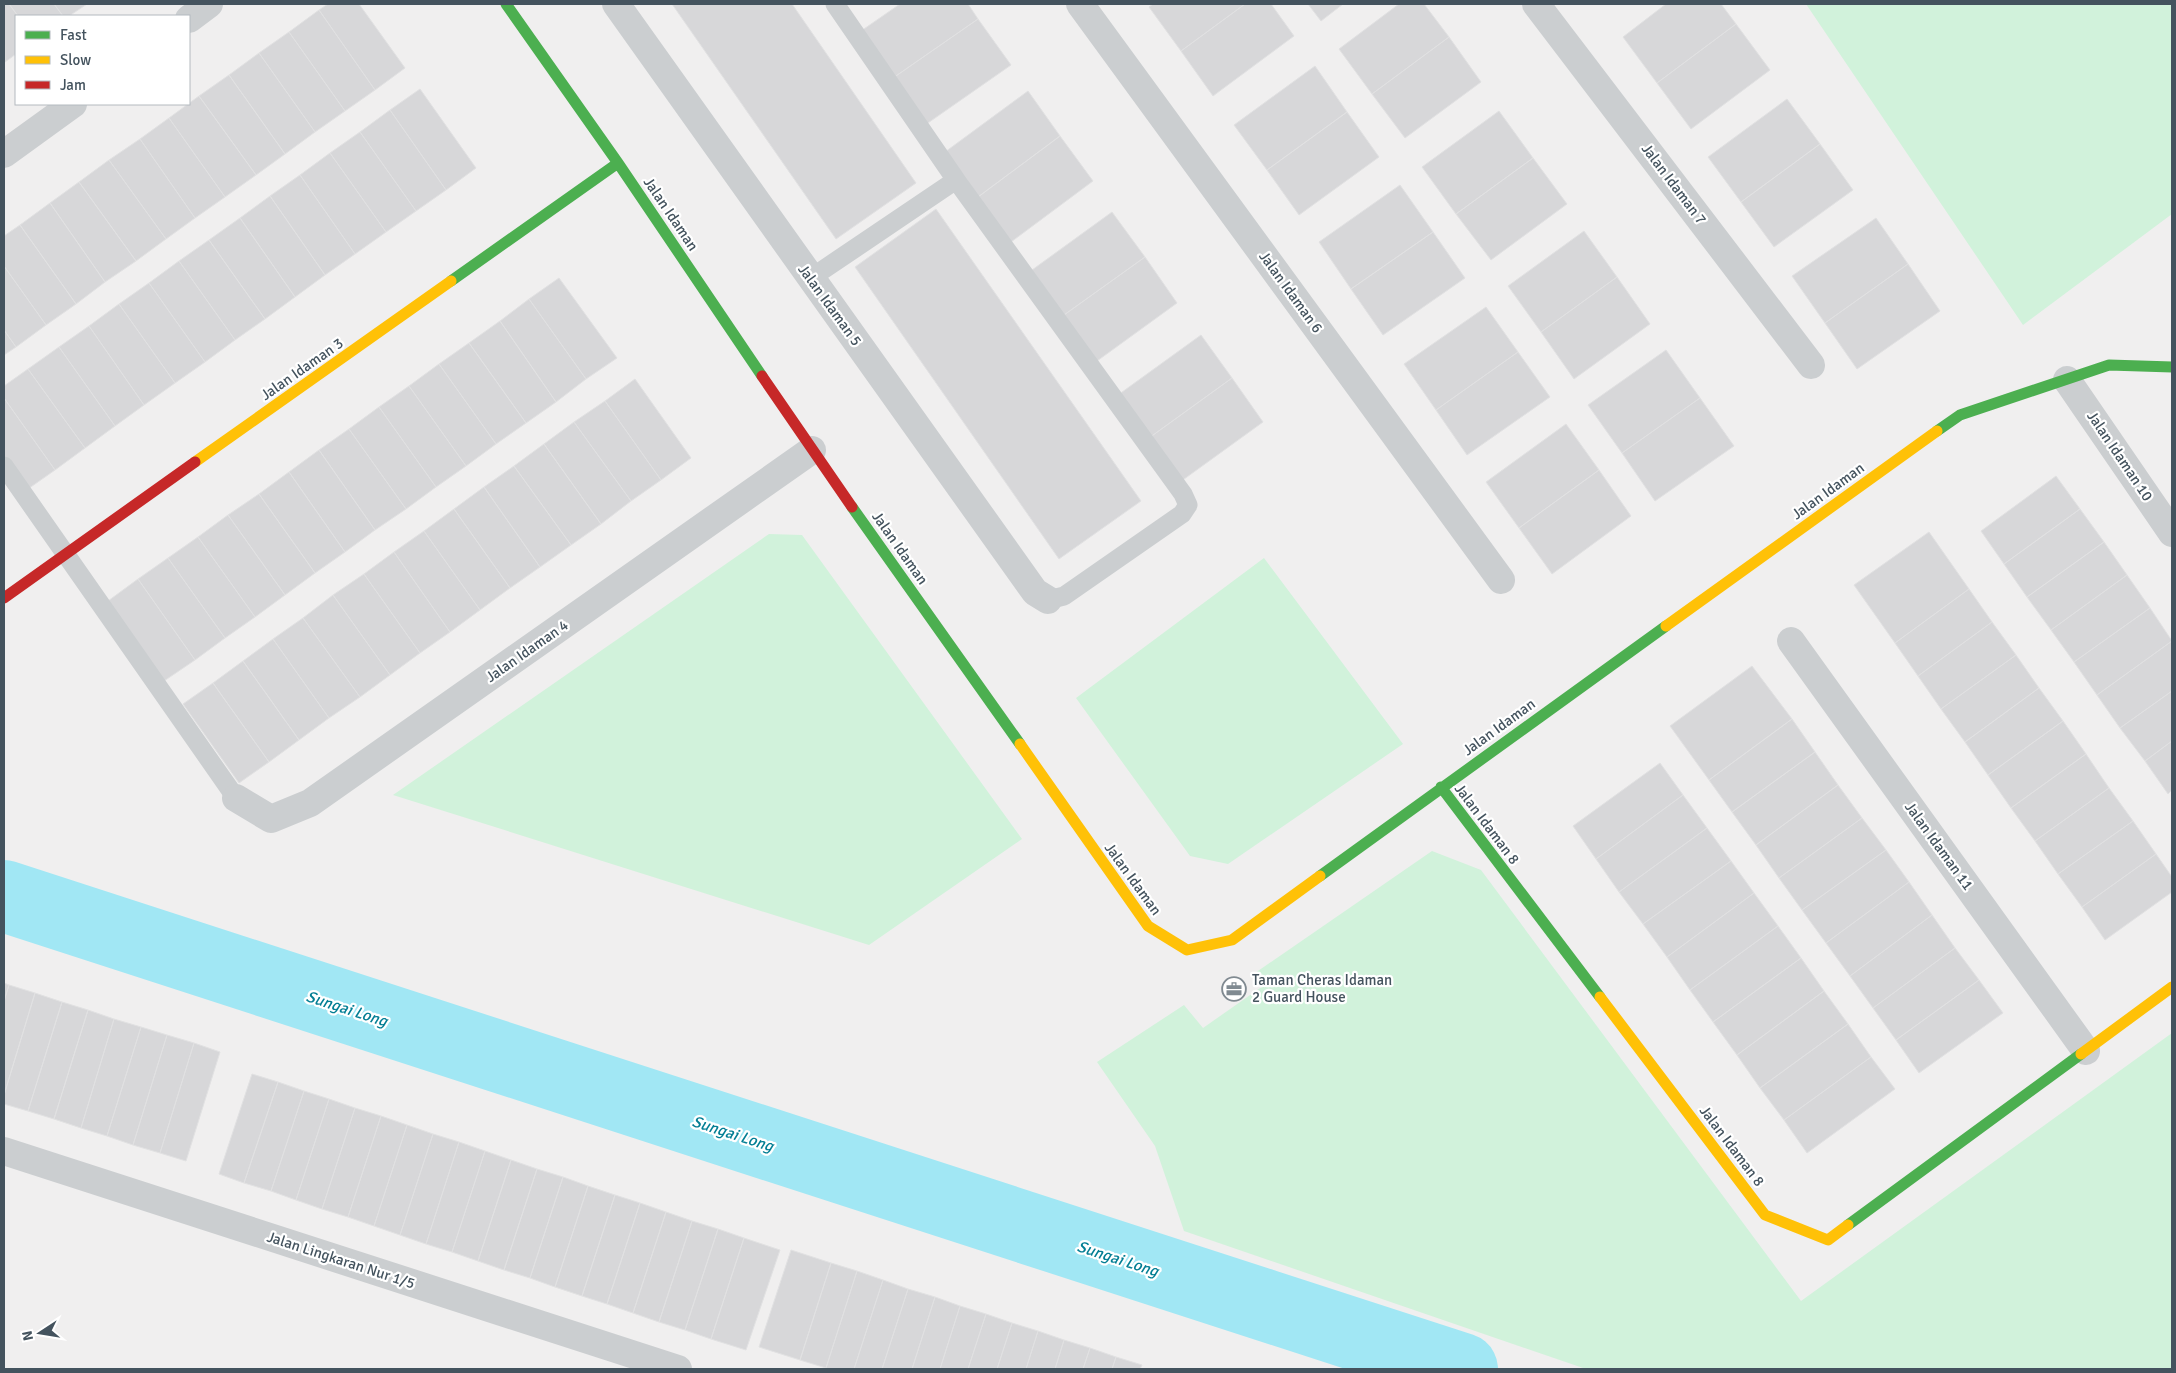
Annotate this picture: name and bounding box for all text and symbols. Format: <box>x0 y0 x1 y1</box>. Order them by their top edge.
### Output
legend <box>15 15 190 105</box>
text: Fast <box>60 26 87 44</box>
text: Slow <box>60 51 91 69</box>
text: Jam <box>60 76 86 94</box>
street label: Jalan Idaman 7 <box>1638 140 1710 228</box>
street label: Jalan Idaman <box>640 174 702 254</box>
street label: Jalan Idaman 6 <box>1255 248 1327 336</box>
street label: Jalan Idaman 5 <box>794 261 866 349</box>
street label: Jalan Idaman 3 <box>257 334 347 404</box>
street label: Jalan Idaman 10 <box>2083 408 2157 504</box>
street label: Jalan Idaman <box>1788 459 1868 523</box>
street label: Jalan Idaman <box>868 508 932 588</box>
street label: Jalan Idaman 4 <box>482 616 572 686</box>
street label: Jalan Idaman <box>1459 695 1539 759</box>
street label: Jalan Idaman 8 <box>1451 780 1523 868</box>
street label: Jalan Idaman 11 <box>1901 798 1977 894</box>
street label: Jalan Idaman <box>1101 839 1165 919</box>
place label: Taman Cheras Idaman 2 Guard House <box>1252 971 1392 1006</box>
office icon: Taman Cheras Idaman 2 Guard House <box>1221 976 1247 1002</box>
water label: Sungai Long <box>304 986 391 1032</box>
street label: Jalan Idaman 8 <box>1696 1102 1768 1190</box>
water label: Sungai Long <box>690 1111 777 1157</box>
street label: Jalan Lingkaran Nur 1/5 <box>265 1228 417 1292</box>
water label: Sungai Long <box>1075 1236 1162 1282</box>
north arrow <box>15 1308 65 1358</box>
text: N <box>18 1329 37 1342</box>

